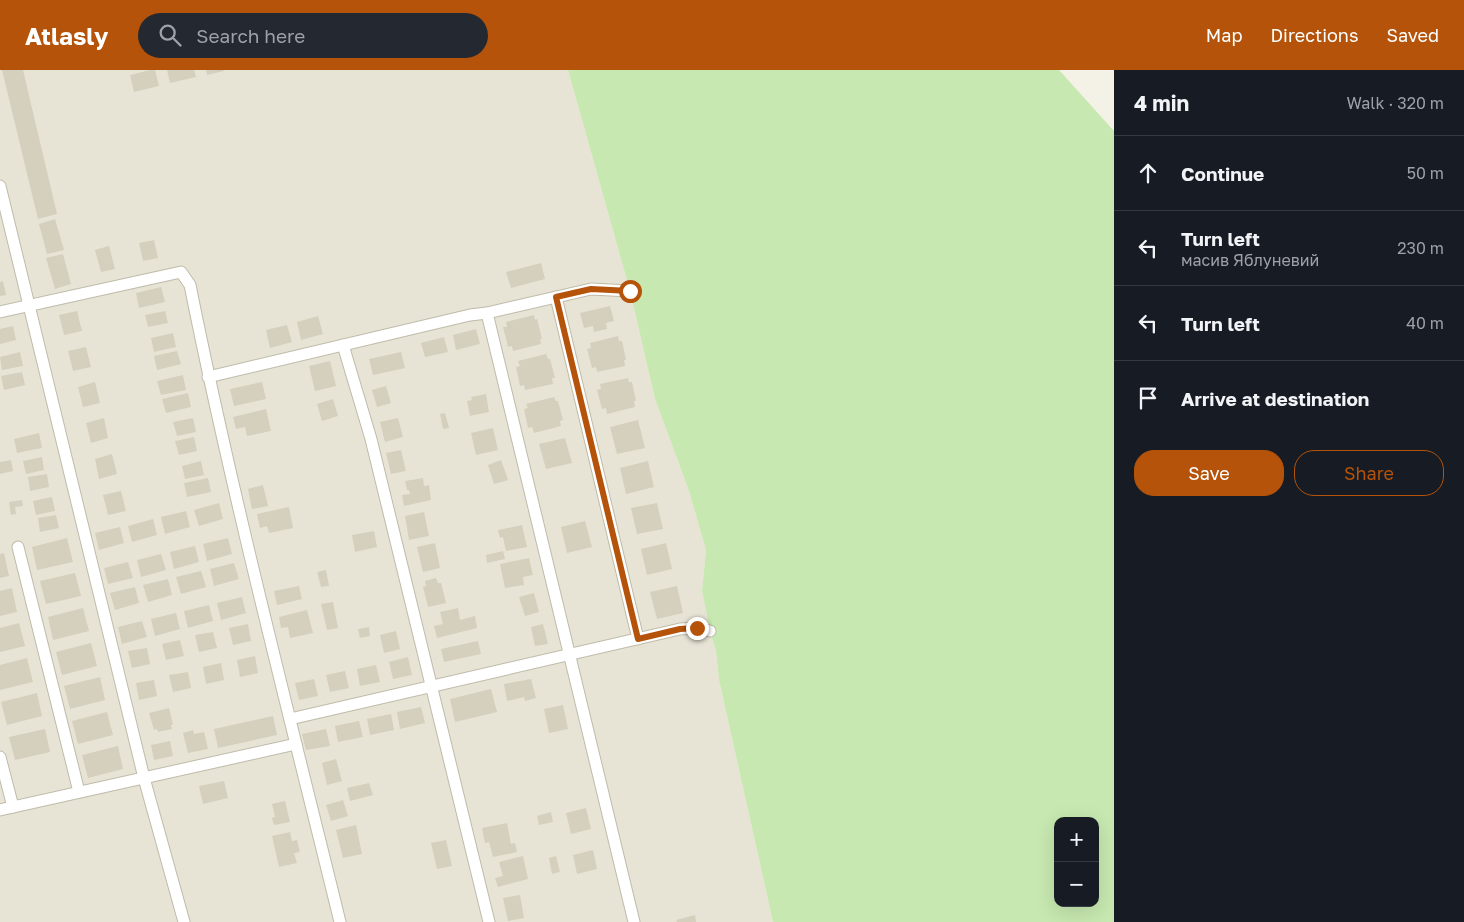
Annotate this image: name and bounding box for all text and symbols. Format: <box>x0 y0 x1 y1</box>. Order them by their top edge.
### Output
search box <box>138 13 488 58</box>
text: Atlasly <box>25 21 108 50</box>
icon: search <box>156 21 184 49</box>
text: Search here <box>196 24 305 47</box>
text: Map <box>1206 24 1242 46</box>
text: Directions <box>1270 24 1358 46</box>
text: Saved <box>1386 24 1439 46</box>
text: 4 min <box>1134 90 1189 116</box>
text: Walk · 320 m <box>1347 93 1444 113</box>
icon: ahead <box>1134 159 1162 187</box>
text: Continue <box>1181 162 1264 185</box>
text: 50 m <box>1407 163 1444 183</box>
text: Turn left <box>1181 227 1260 250</box>
icon: left <box>1134 234 1162 262</box>
text: 230 m <box>1397 238 1444 258</box>
text: масив Яблуневий <box>1181 250 1319 270</box>
route start <box>619 280 642 303</box>
icon: left <box>1134 309 1162 337</box>
text: Turn left <box>1181 312 1260 335</box>
text: 40 m <box>1406 313 1444 333</box>
icon: arrive <box>1134 384 1162 412</box>
text: Arrive at destination <box>1181 387 1369 410</box>
button: Save <box>1134 450 1284 496</box>
button: Share <box>1294 450 1444 496</box>
route end <box>686 617 709 640</box>
map controls <box>1054 817 1099 907</box>
button: + <box>1054 817 1099 862</box>
button: − <box>1054 862 1099 907</box>

